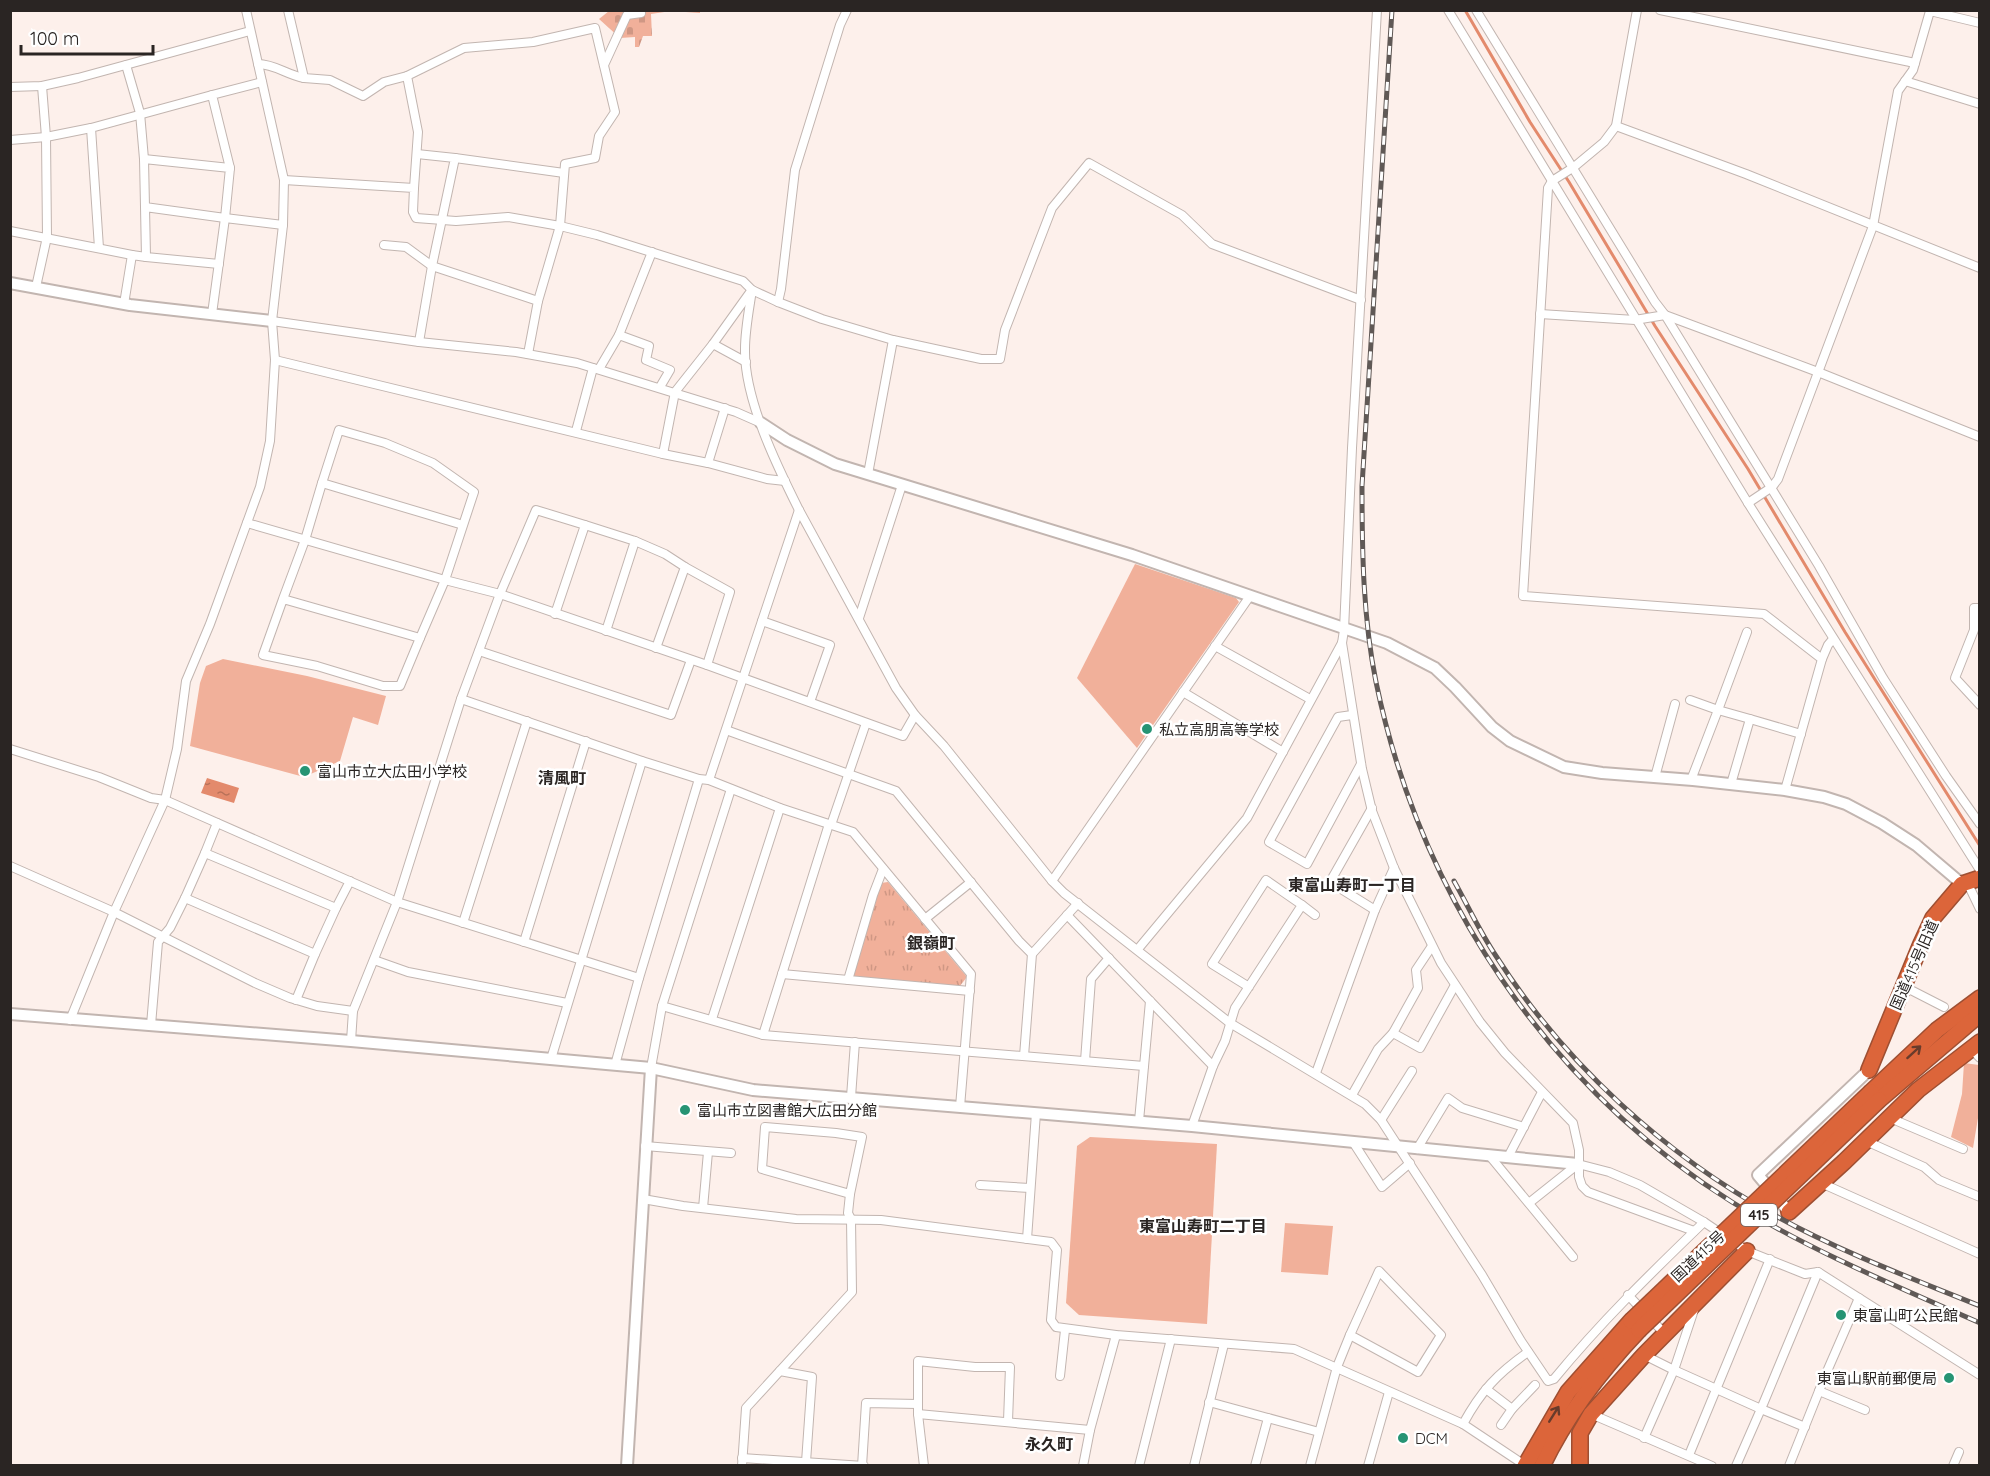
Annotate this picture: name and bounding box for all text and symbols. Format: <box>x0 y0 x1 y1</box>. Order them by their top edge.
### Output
scale bar <box>21 18 153 56</box>
text: 100 m <box>30 27 79 50</box>
place label: 私立高朋高等学校 <box>1159 720 1279 739</box>
marker: 私立高朋高等学校 <box>1140 722 1154 736</box>
place label: 富山市立大広田小学校 <box>317 762 467 781</box>
marker: 富山市立大広田小学校 <box>298 764 312 778</box>
district label: 清風町 <box>538 768 586 788</box>
district label: 東富山寿町一丁目 <box>1288 875 1416 895</box>
street label: 国道415号旧道 <box>1886 917 1942 1013</box>
district label: 銀嶺町 <box>907 933 955 953</box>
one-way arrow <box>1906 1045 1921 1059</box>
place label: 富山市立図書館大広田分館 <box>697 1101 877 1120</box>
marker: 富山市立図書館大広田分館 <box>678 1103 692 1117</box>
road number: 415 <box>1741 1204 1777 1226</box>
district label: 東富山寿町二丁目 <box>1139 1216 1267 1236</box>
street label: 国道415号 <box>1667 1226 1729 1286</box>
place label: 東富山町公民館 <box>1853 1306 1958 1325</box>
marker: 東富山町公民館 <box>1834 1308 1848 1322</box>
place label: 東富山駅前郵便局 <box>1817 1369 1937 1388</box>
marker: 東富山駅前郵便局 <box>1942 1371 1956 1385</box>
one-way arrow <box>1549 1406 1561 1423</box>
place label: DCM <box>1415 1429 1448 1448</box>
marker: DCM <box>1396 1431 1410 1445</box>
district label: 永久町 <box>1025 1434 1073 1454</box>

